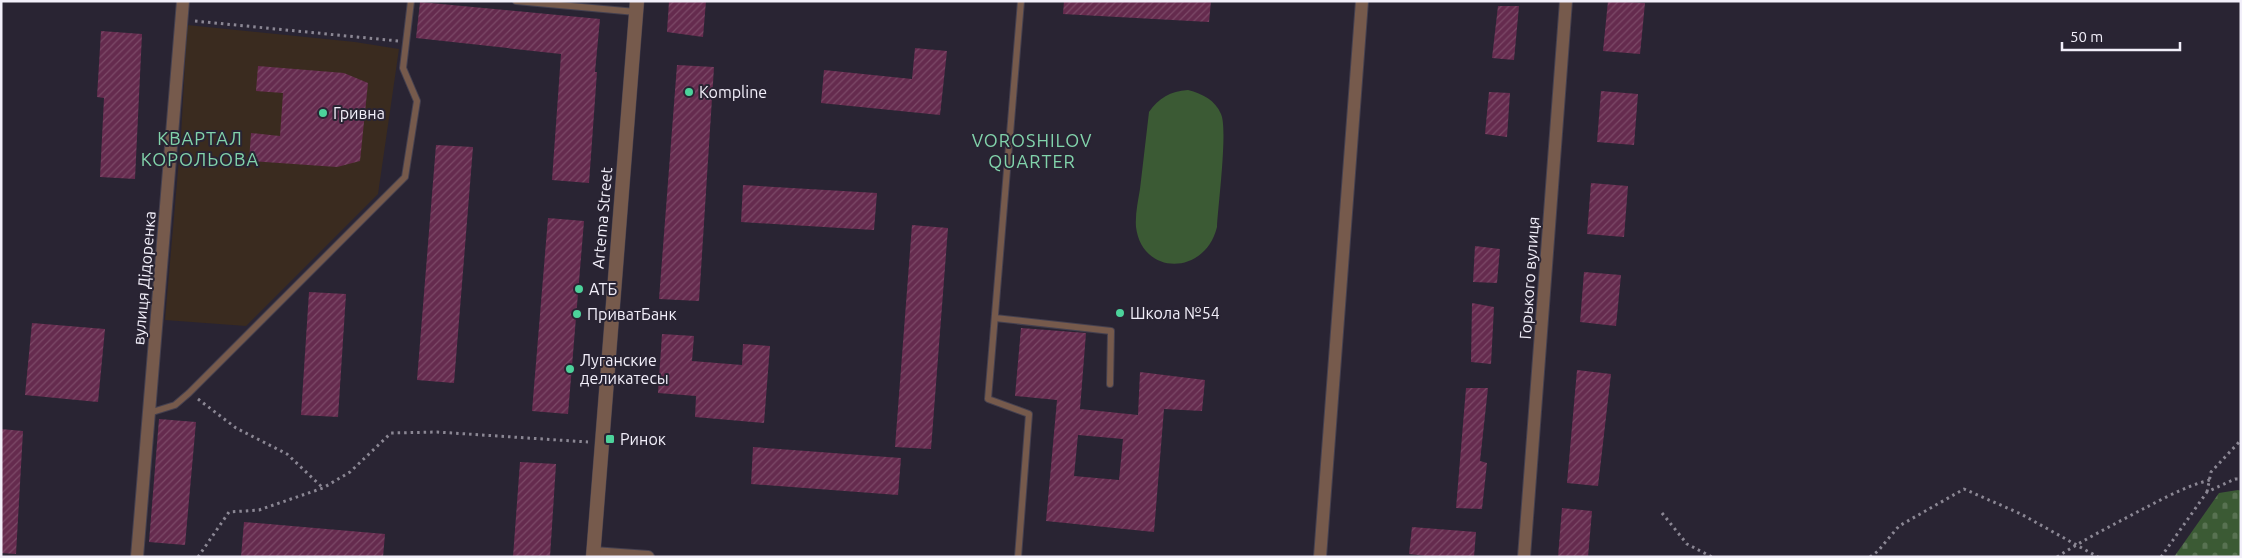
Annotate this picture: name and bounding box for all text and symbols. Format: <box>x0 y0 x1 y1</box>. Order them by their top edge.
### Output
scale bar <box>2062 20 2180 52</box>
text: 50 m <box>2070 28 2103 45</box>
place label: Kompline <box>699 83 767 101</box>
marker: Kompline <box>683 86 695 98</box>
place label: Гривна <box>333 104 385 122</box>
marker: Гривна <box>317 107 329 119</box>
district label: КВАРТАЛ КОРОЛЬОВА <box>141 128 259 169</box>
district label: VOROSHILOV QUARTER <box>972 130 1092 172</box>
street label: Artema Street <box>589 166 615 270</box>
street label: вулиця Дідоренка <box>129 210 159 346</box>
street label: Горького вулиця <box>1516 216 1542 340</box>
place label: АТБ <box>589 280 618 298</box>
marker: АТБ <box>573 283 585 295</box>
place label: Школа №54 <box>1130 304 1220 322</box>
place label: ПриватБанк <box>587 305 677 323</box>
marker: Школа №54 <box>1114 307 1126 319</box>
marker: ПриватБанк <box>571 308 583 320</box>
place label: Луганские деликатесы <box>580 351 669 387</box>
marker: Луганские деликатесы <box>564 363 576 375</box>
place label: Ринок <box>620 430 666 448</box>
marker: Ринок <box>604 433 616 445</box>

